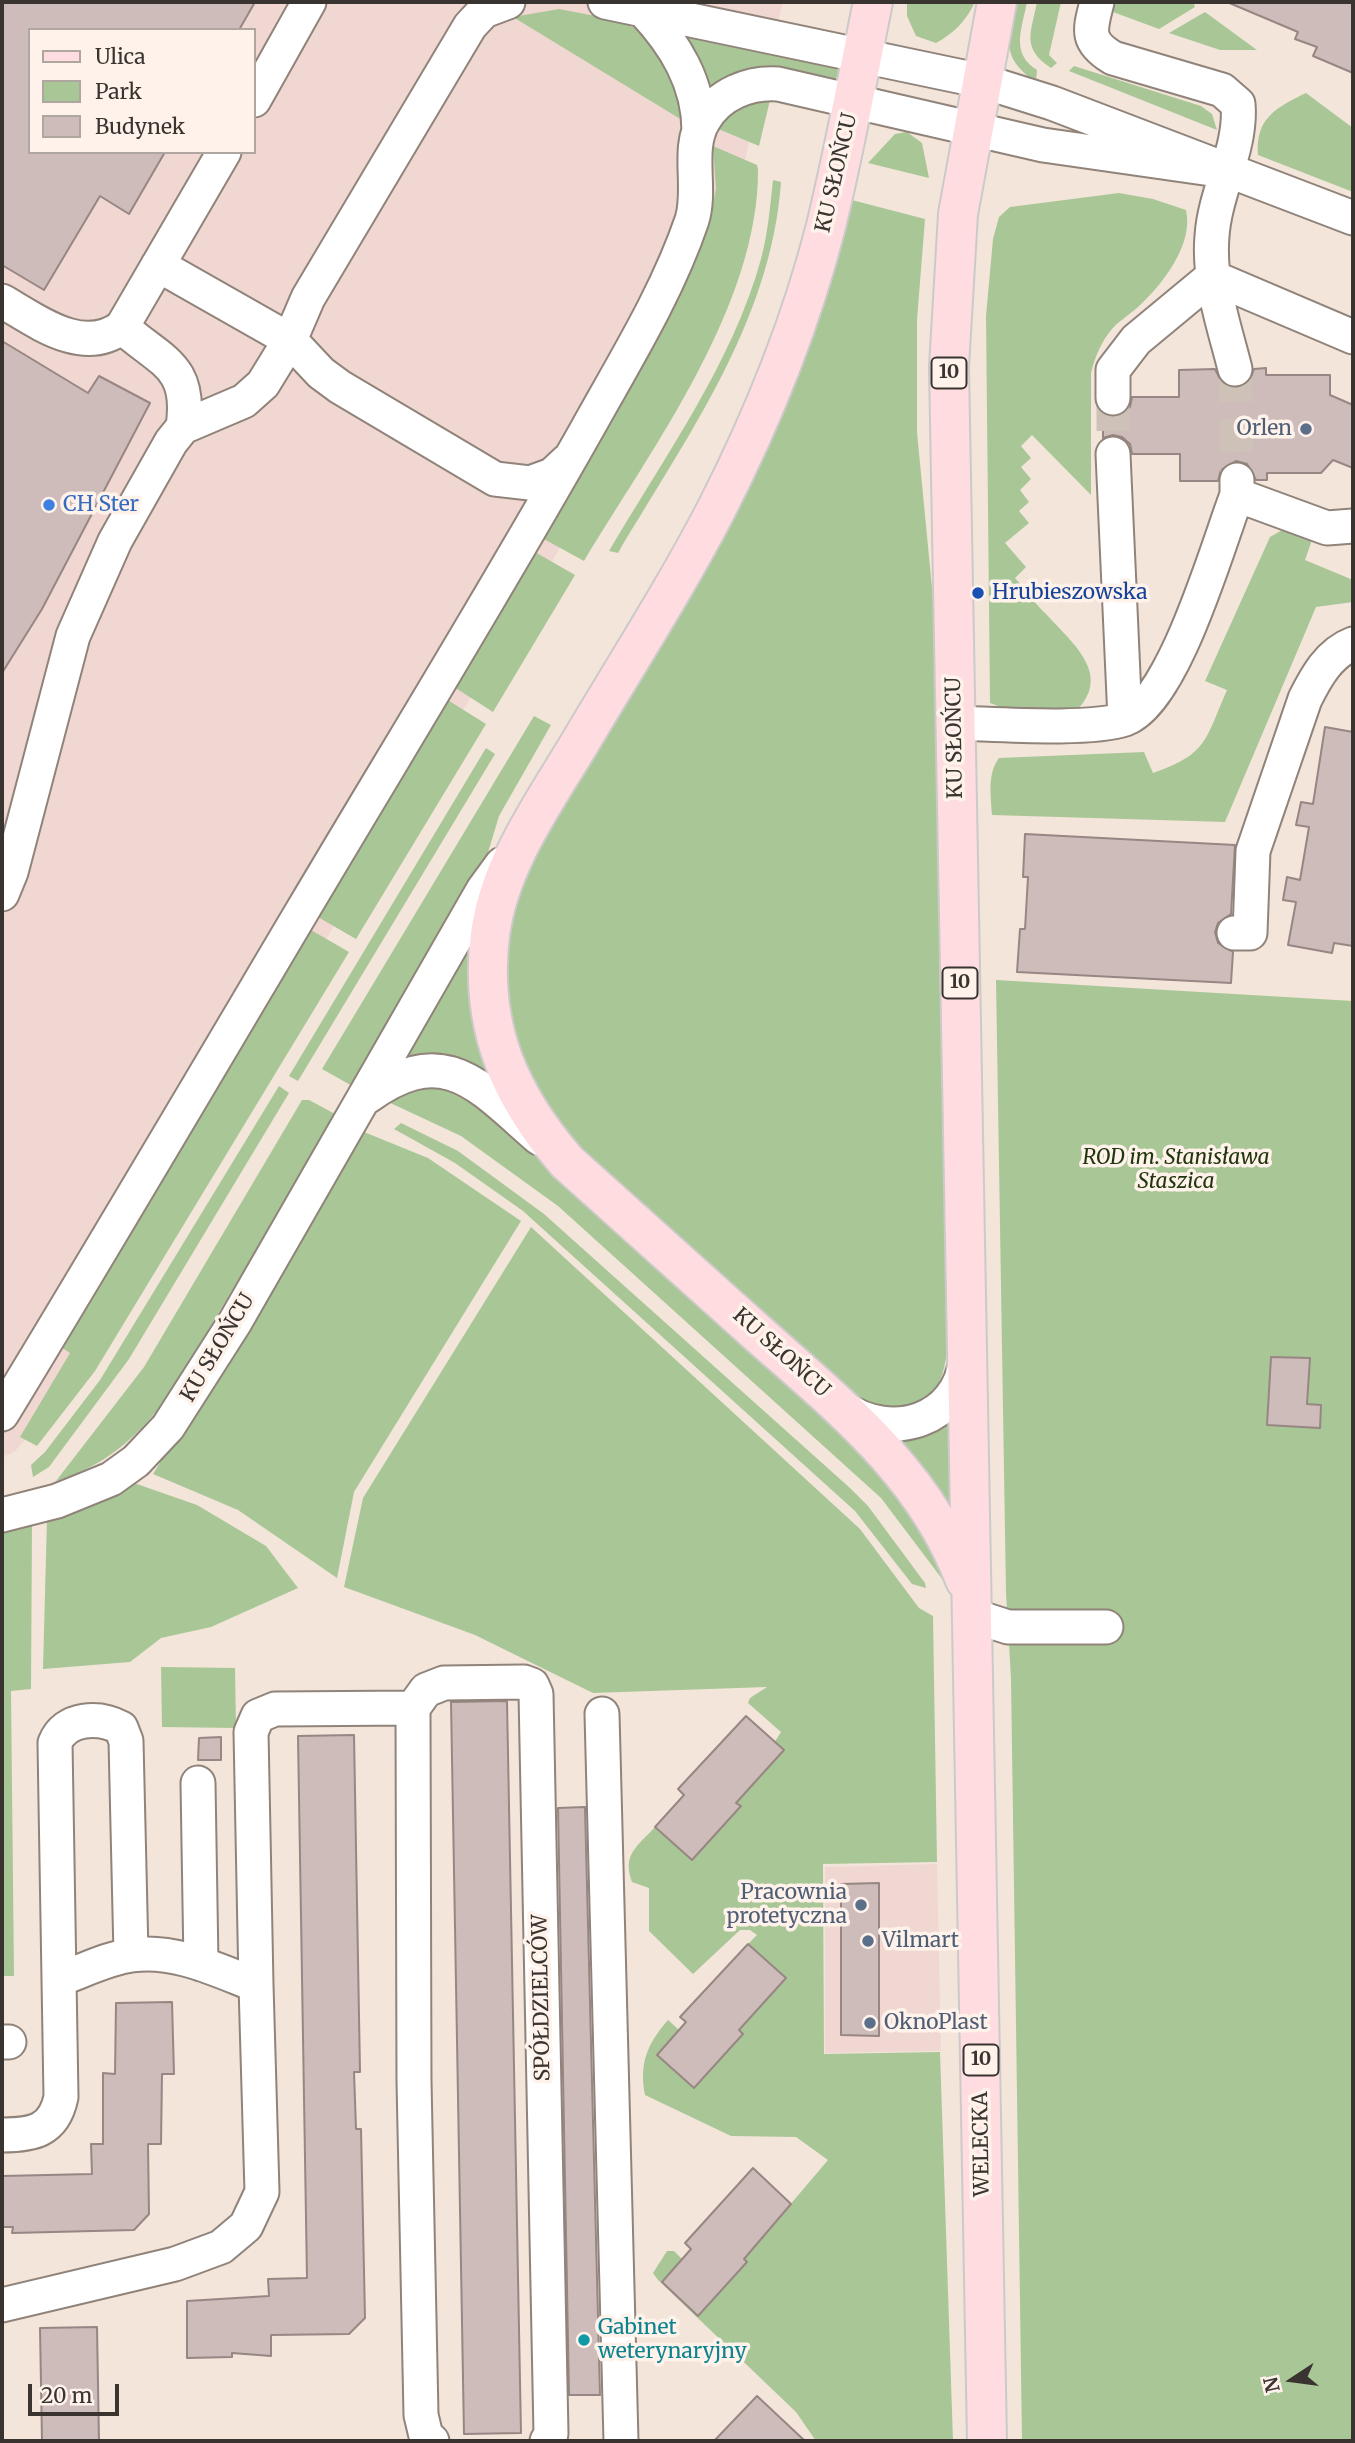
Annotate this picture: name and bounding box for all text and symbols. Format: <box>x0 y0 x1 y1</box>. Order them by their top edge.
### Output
legend <box>28 28 256 154</box>
text: Ulica <box>95 43 145 70</box>
text: Park <box>95 78 142 105</box>
street label: KU SŁOŃCU <box>811 111 863 235</box>
text: Budynek <box>95 113 185 140</box>
road number: 10 <box>932 358 967 388</box>
place label: Orlen <box>1237 416 1292 442</box>
marker: Orlen <box>1298 421 1314 437</box>
place label: CH Ster <box>63 492 139 518</box>
marker: CH Ster <box>41 497 57 513</box>
place label: Hrubieszowska <box>992 580 1147 606</box>
marker: Hrubieszowska <box>970 585 986 601</box>
street label: KU SŁOŃCU <box>941 677 969 799</box>
road number: 10 <box>942 967 978 998</box>
park label: ROD im. Stanisława Staszica <box>1083 1145 1269 1195</box>
street label: KU SŁOŃCU <box>176 1289 260 1407</box>
street label: KU SŁOŃCU <box>727 1303 835 1403</box>
place label: Pracownia protetyczna <box>727 1880 847 1930</box>
marker: Pracownia protetyczna <box>853 1897 869 1913</box>
street label: SPÓŁDZIELCÓW <box>528 1914 556 2082</box>
place label: Vilmart <box>882 1928 959 1954</box>
marker: Vilmart <box>860 1933 876 1949</box>
place label: OknoPlast <box>884 2010 988 2036</box>
marker: OknoPlast <box>862 2015 878 2031</box>
road number: 10 <box>964 2044 998 2076</box>
street label: WELECKA <box>968 2091 996 2197</box>
place label: Gabinet weterynaryjny <box>598 2315 747 2365</box>
marker: Gabinet weterynaryjny <box>576 2332 592 2348</box>
north arrow <box>1257 2345 1327 2415</box>
scale bar <box>32 2370 122 2414</box>
text: N <box>1258 2375 1285 2395</box>
text: 20 m <box>41 2382 92 2409</box>

